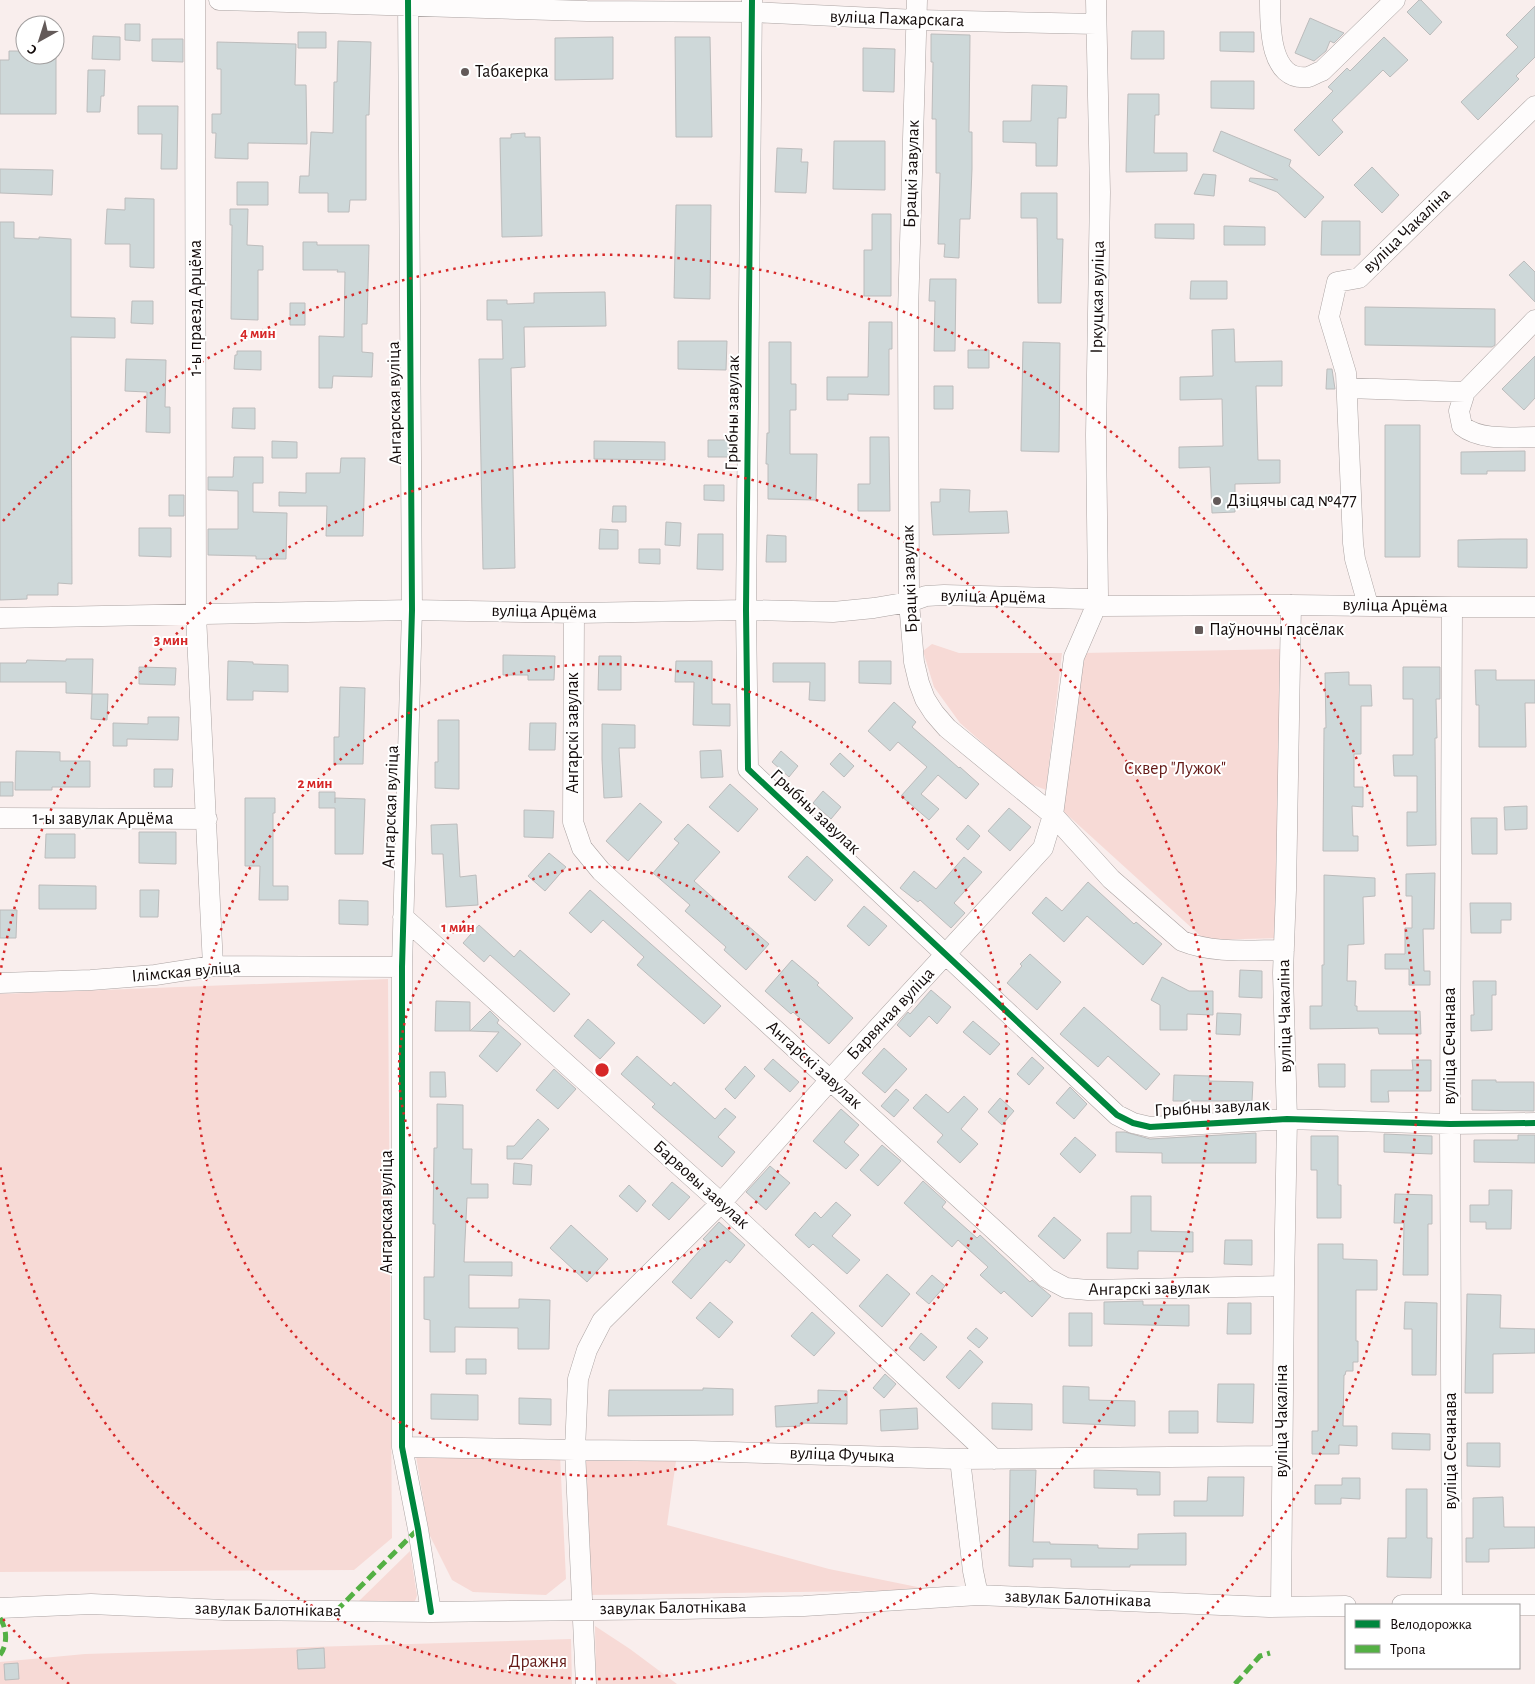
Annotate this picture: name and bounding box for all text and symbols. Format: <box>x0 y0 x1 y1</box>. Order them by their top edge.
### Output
street label: вуліца Пажарскага <box>829 8 965 30</box>
north arrow <box>15 15 65 65</box>
text: С <box>25 41 40 57</box>
place label: Табакерка <box>475 62 549 81</box>
marker: Табакерка <box>459 66 471 78</box>
street label: Брацкі завулак <box>901 119 923 228</box>
street label: вуліца Чакаліна <box>1360 185 1454 277</box>
street label: 1-ы праезд Арцёма <box>187 240 205 376</box>
street label: Іркуцкая вуліца <box>1088 240 1108 354</box>
text: 4 мин <box>240 326 276 341</box>
street label: Ангарская вуліца <box>385 341 405 465</box>
street label: Грыбны завулак <box>722 354 743 471</box>
place label: Дзіцячы сад №477 <box>1227 492 1357 510</box>
marker: Дзіцячы сад №477 <box>1211 495 1223 507</box>
street label: Брацкі завулак <box>899 524 921 633</box>
street label: вуліца Арцёма <box>940 587 1046 607</box>
street label: вуліца Арцёма <box>1342 596 1448 616</box>
street label: вуліца Арцёма <box>491 602 597 622</box>
place label: Паўночны пасёлак <box>1209 621 1345 639</box>
marker: Паўночны пасёлак <box>1193 624 1205 636</box>
text: 3 мин <box>154 633 188 648</box>
street label: Ангарскі завулак <box>564 671 582 794</box>
street label: Ангарская вуліца <box>380 745 402 869</box>
park label: Сквер "Лужок" <box>1124 760 1226 778</box>
street label: Грыбны завулак <box>767 765 865 859</box>
text: 2 мин <box>297 776 333 791</box>
street label: 1-ы завулак Арцёма <box>33 810 173 828</box>
text: 1 мин <box>441 920 475 935</box>
street label: Ілімская вуліца <box>131 958 241 986</box>
street label: вуліца Чакаліна <box>1275 959 1295 1073</box>
street label: Барвяная вуліца <box>844 964 938 1064</box>
street label: вуліца Сечанава <box>1441 987 1459 1105</box>
street label: Ангарскі завулак <box>763 1018 866 1113</box>
centre of rings <box>593 1061 611 1079</box>
street label: Грыбны завулак <box>1154 1095 1271 1120</box>
street label: Барвовы завулак <box>650 1137 753 1233</box>
street label: Ангарская вуліца <box>378 1150 396 1274</box>
street label: Ангарскі завулак <box>1088 1279 1211 1299</box>
street label: вуліца Чакаліна <box>1273 1364 1291 1478</box>
street label: вуліца Сечанава <box>1442 1392 1460 1510</box>
street label: вуліца Фучыка <box>789 1444 895 1466</box>
street label: завулак Балотнікава <box>1004 1587 1152 1611</box>
street label: завулак Балотнікава <box>600 1598 746 1618</box>
street label: завулак Балотнікава <box>195 1600 341 1620</box>
legend <box>1345 1604 1520 1669</box>
text: Велодорожка <box>1390 1617 1472 1632</box>
text: Тропа <box>1390 1642 1426 1657</box>
park label: Дражня <box>509 1653 567 1671</box>

